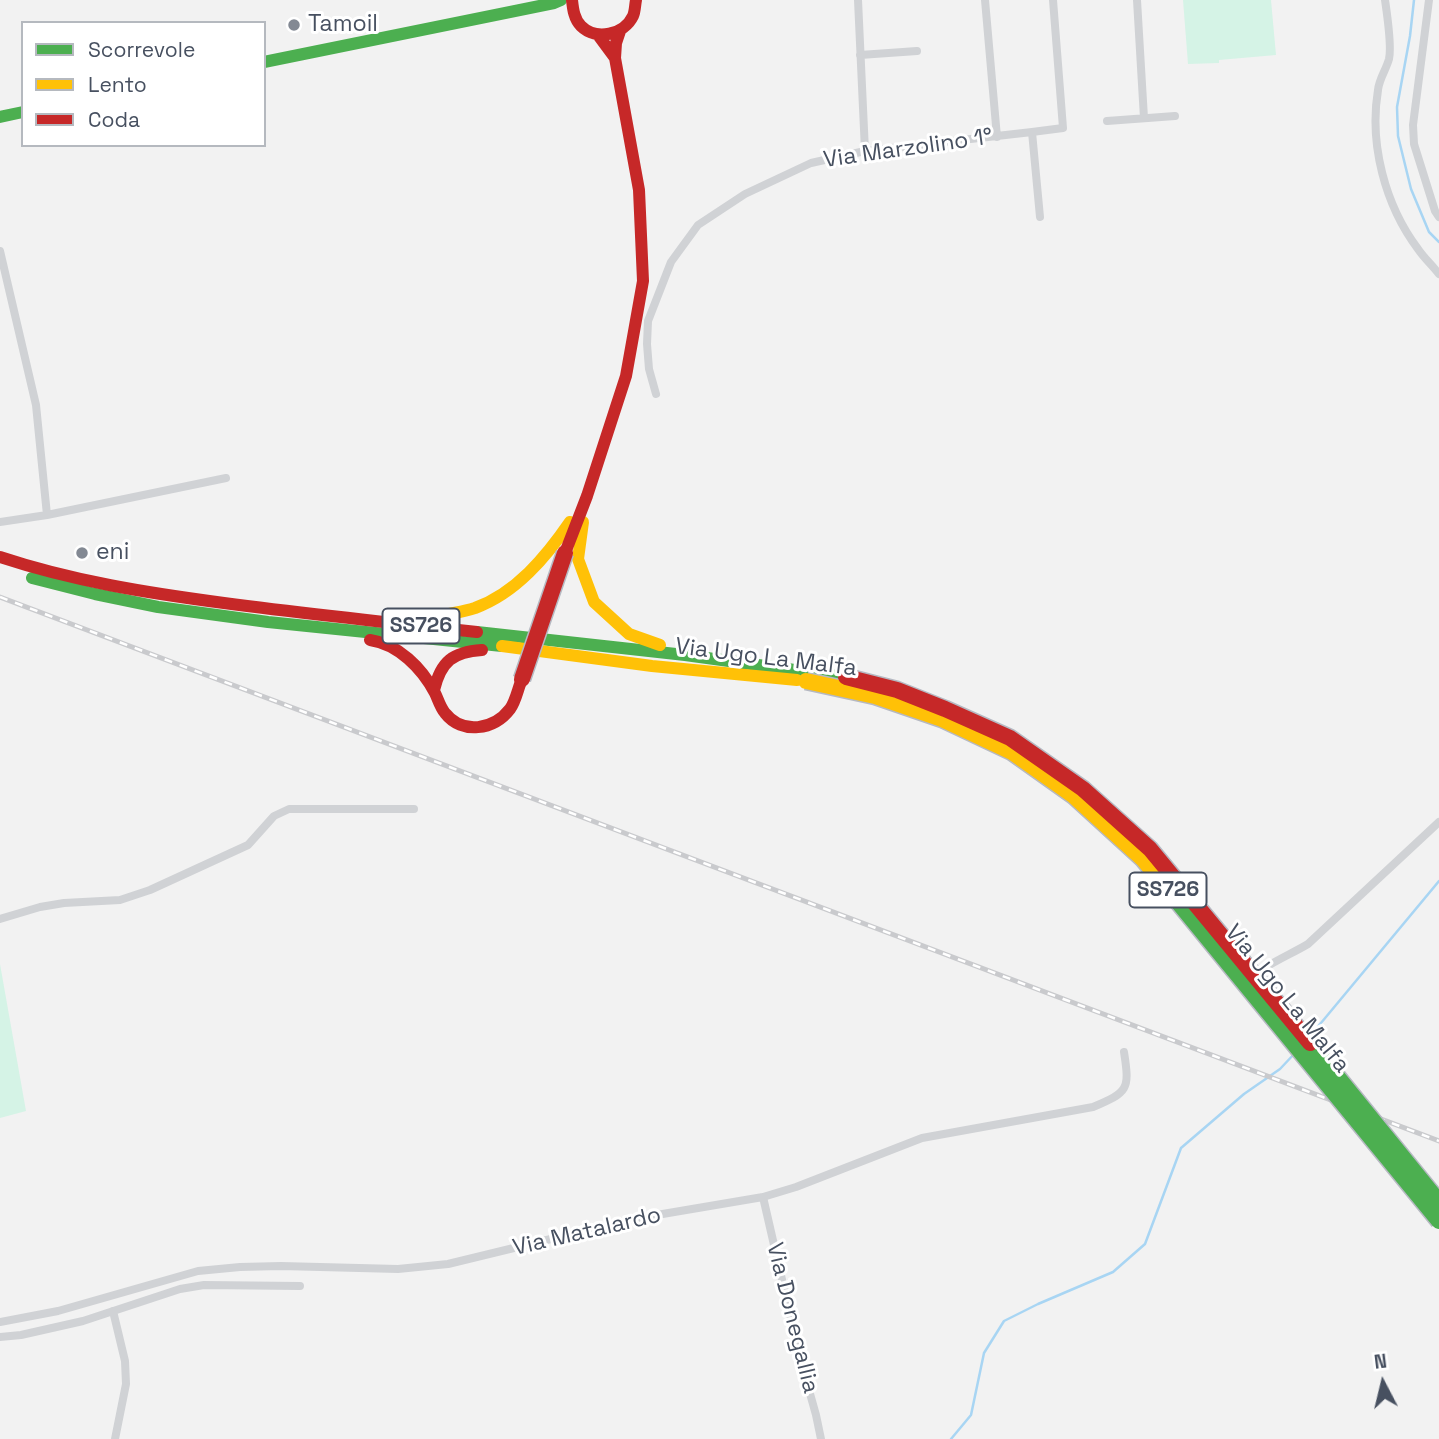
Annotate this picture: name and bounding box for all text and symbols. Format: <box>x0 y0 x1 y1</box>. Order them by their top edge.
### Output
place label: Tamoil <box>308 11 378 39</box>
marker: Tamoil <box>286 17 302 33</box>
legend <box>21 21 266 147</box>
text: Scorrevole <box>88 36 195 63</box>
text: Lento <box>88 71 147 98</box>
text: Coda <box>88 106 140 133</box>
street label: Via Marzolino 1° <box>822 123 994 175</box>
place label: eni <box>96 539 129 567</box>
marker: eni <box>74 545 90 561</box>
road number: SS726 <box>382 608 460 644</box>
street label: Via Ugo La Malfa <box>674 633 858 683</box>
road number: SS726 <box>1130 872 1206 908</box>
street label: Via Ugo La Malfa <box>1219 919 1355 1079</box>
street label: Via Matalardo <box>510 1202 664 1262</box>
street label: Via Donegallia <box>760 1240 824 1396</box>
north arrow <box>1348 1348 1418 1418</box>
text: N <box>1373 1348 1388 1375</box>

